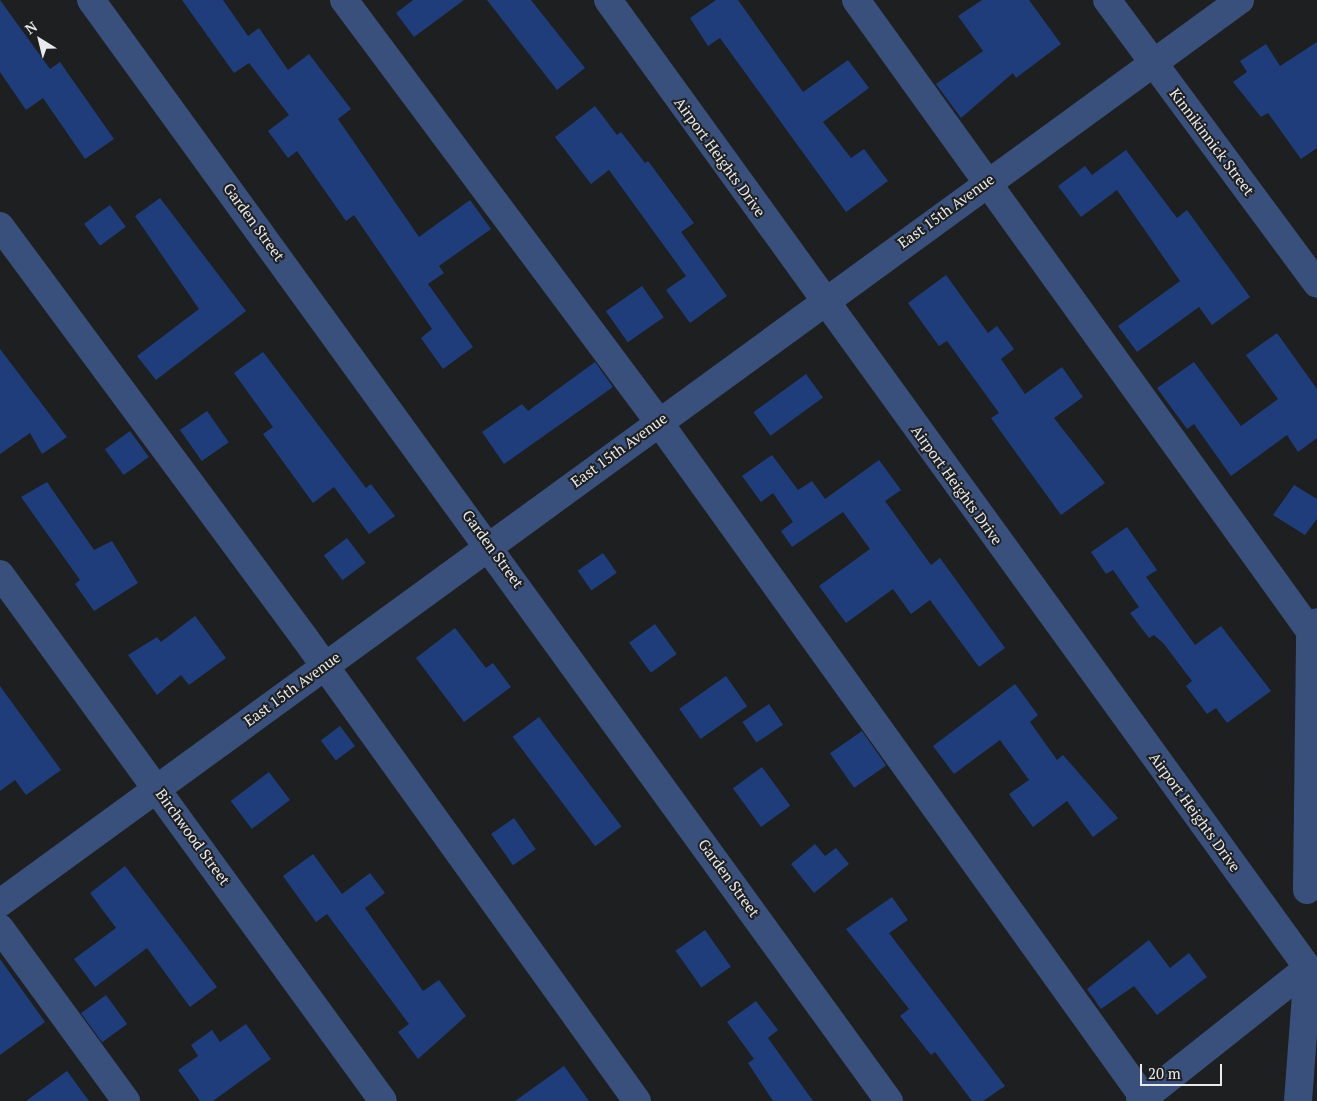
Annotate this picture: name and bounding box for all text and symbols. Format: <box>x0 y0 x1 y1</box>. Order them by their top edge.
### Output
north arrow <box>15 15 65 65</box>
text: N <box>21 17 41 38</box>
street label: Kinnikinnick Street <box>1166 85 1258 199</box>
street label: Airport Heights Drive <box>671 94 769 220</box>
street label: East 15th Avenue <box>894 170 998 252</box>
street label: Garden Street <box>220 179 288 265</box>
street label: East 15th Avenue <box>567 409 671 491</box>
street label: Airport Heights Drive <box>908 422 1006 548</box>
street label: Garden Street <box>459 506 527 592</box>
street label: East 15th Avenue <box>240 648 344 730</box>
street label: Airport Heights Drive <box>1146 749 1244 875</box>
street label: Birchwood Street <box>152 785 234 889</box>
street label: Garden Street <box>695 835 763 921</box>
scale bar <box>1142 1054 1224 1086</box>
text: 20 m <box>1148 1063 1181 1083</box>

